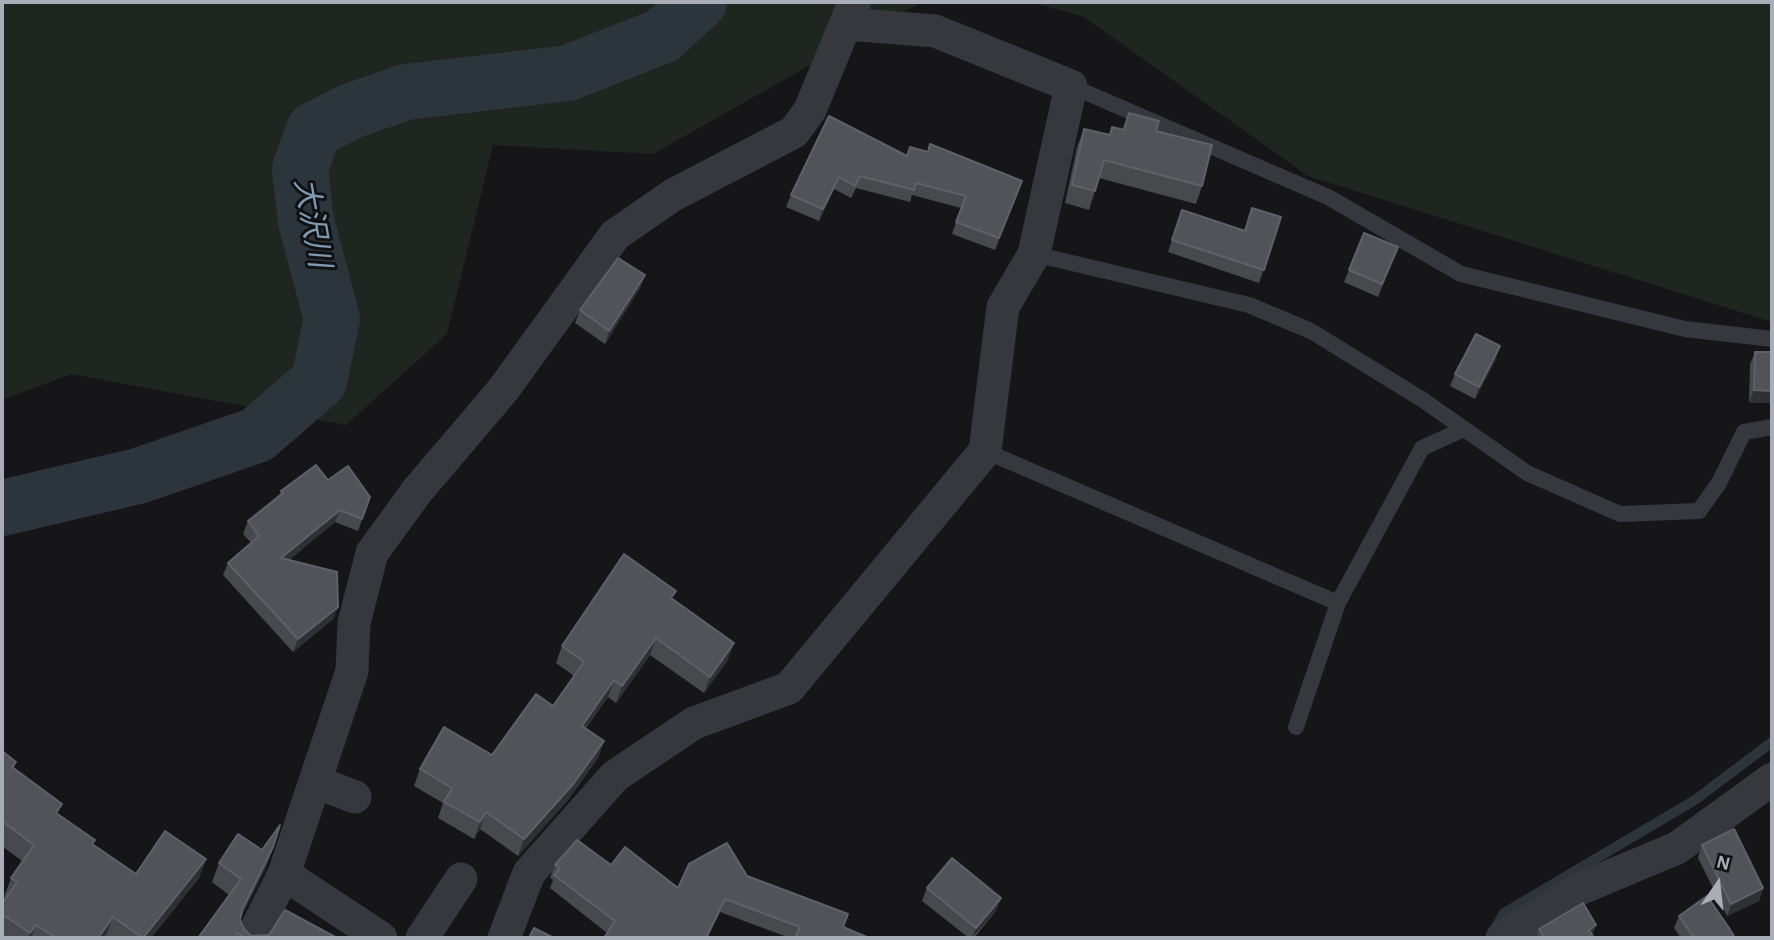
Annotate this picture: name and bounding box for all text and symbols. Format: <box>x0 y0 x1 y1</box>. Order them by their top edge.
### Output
water label: 大沢川 <box>286 176 338 270</box>
north arrow <box>1683 849 1753 919</box>
text: N <box>1714 852 1732 874</box>

